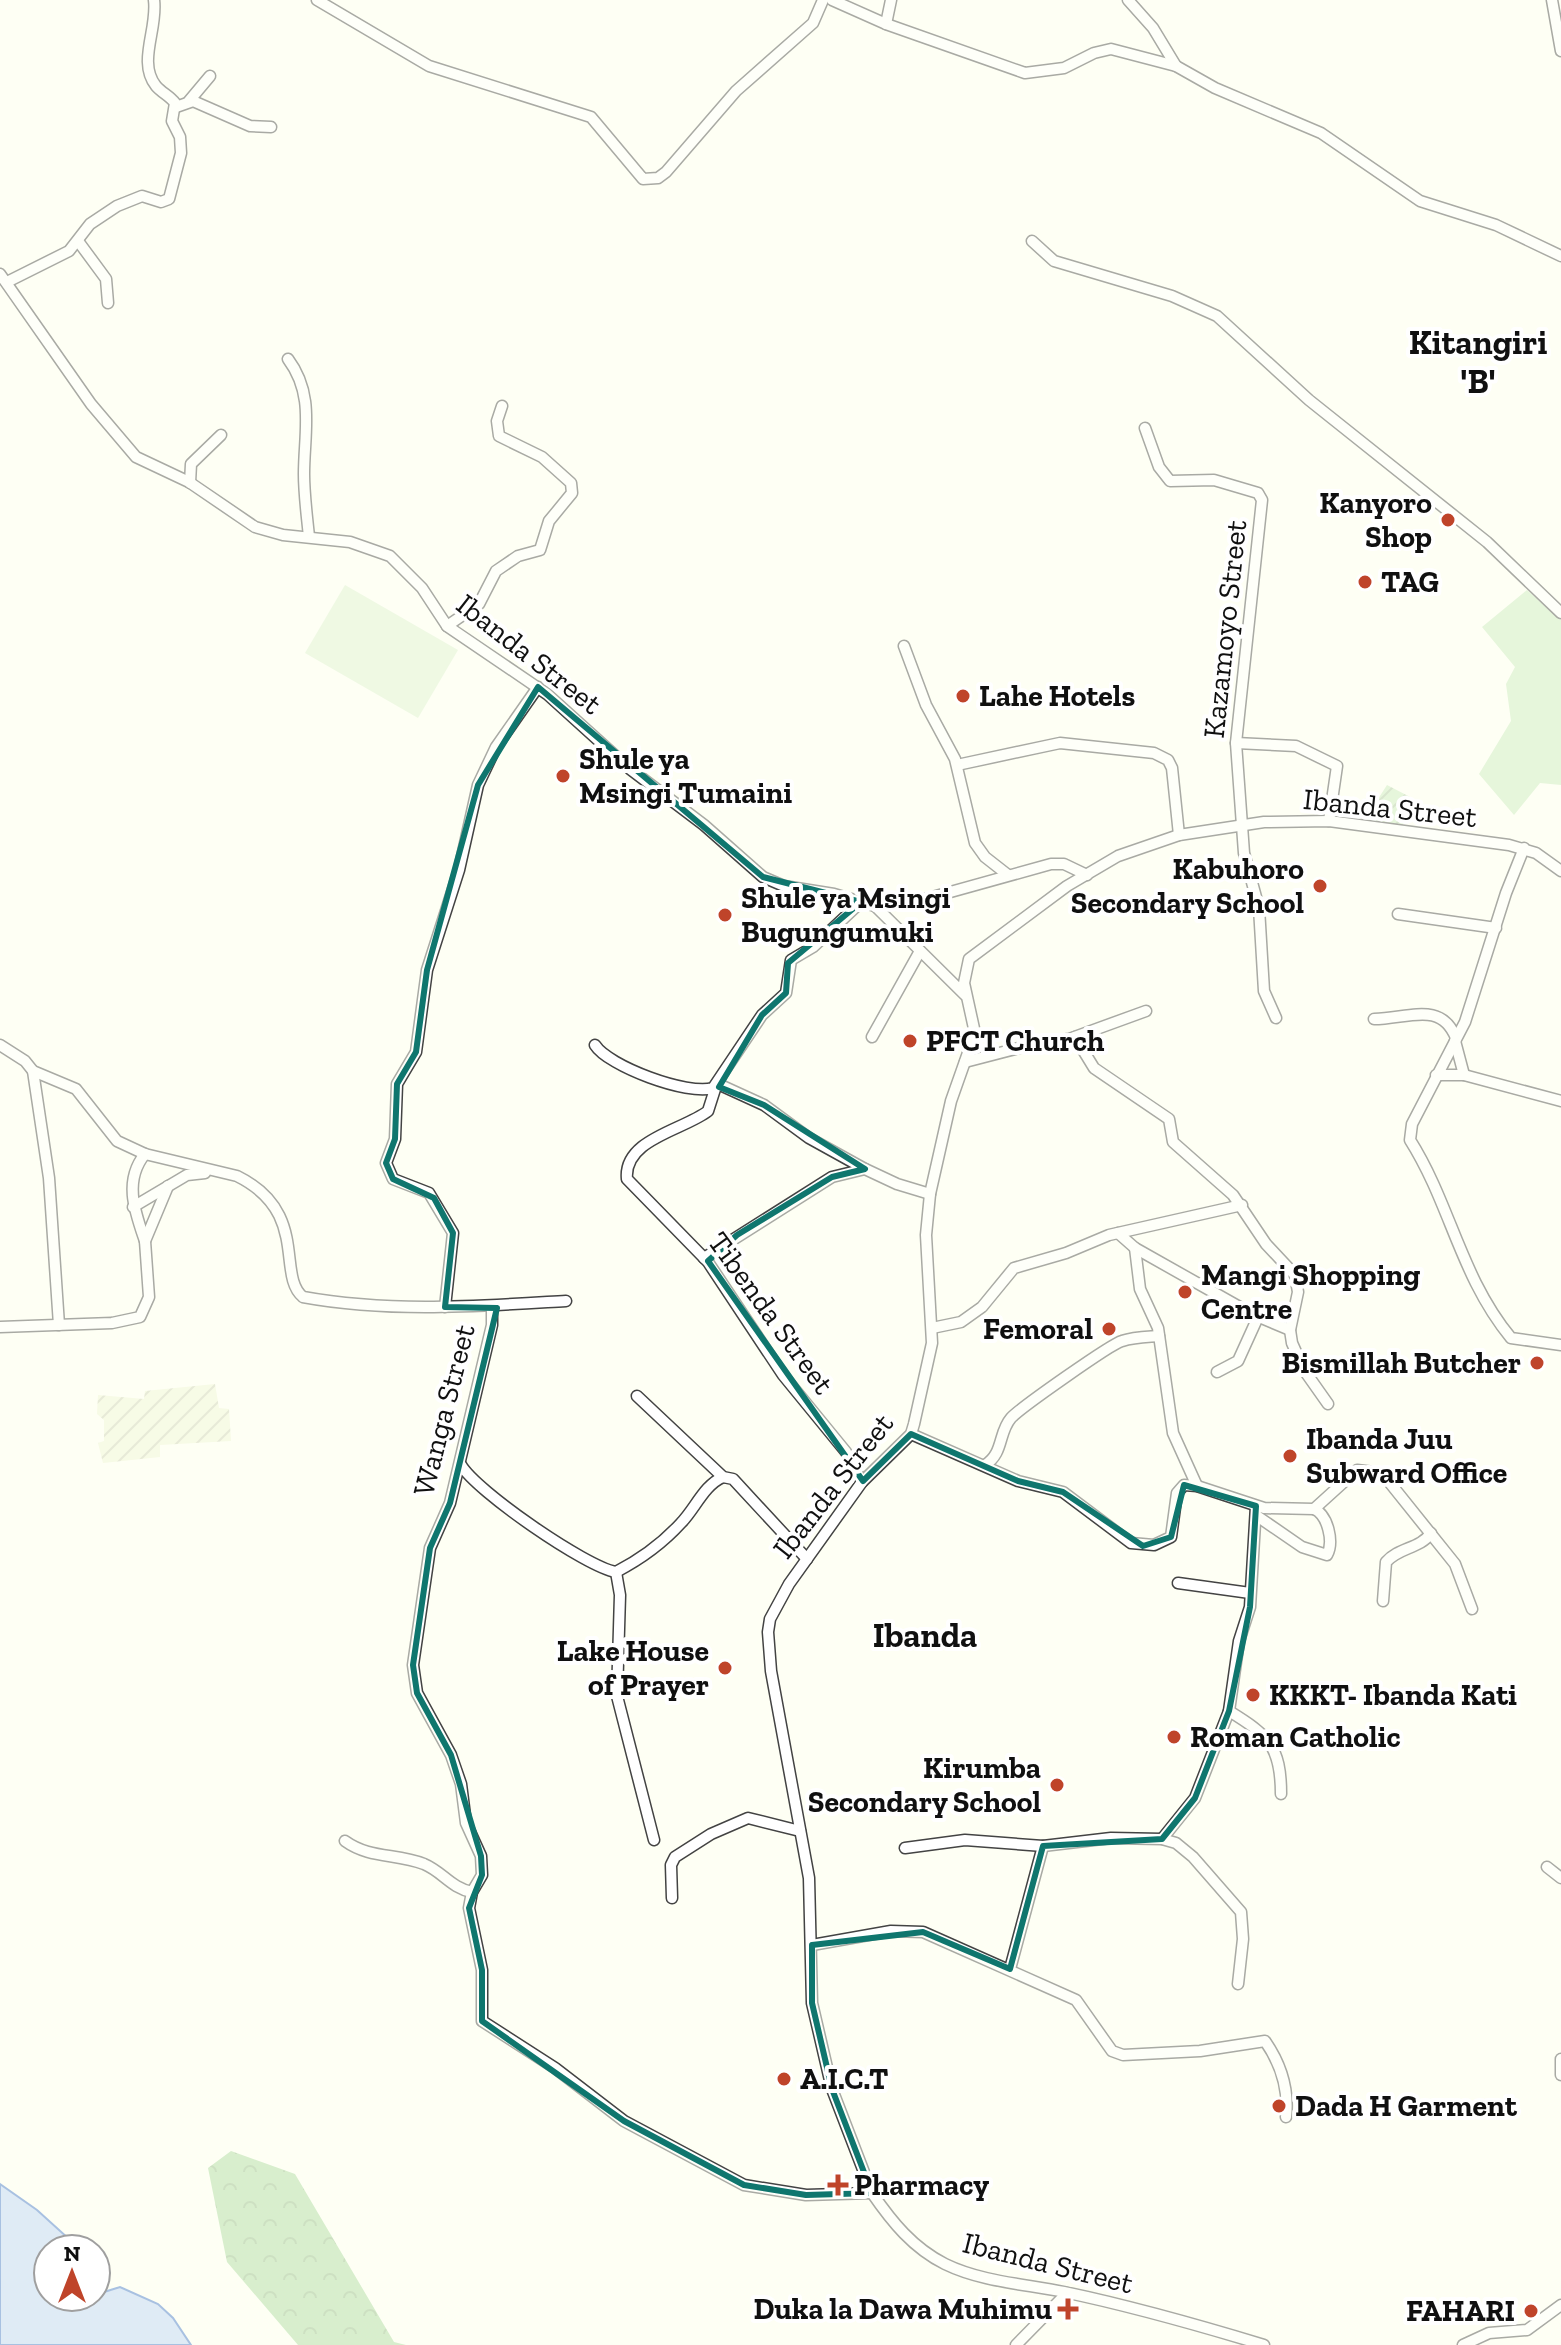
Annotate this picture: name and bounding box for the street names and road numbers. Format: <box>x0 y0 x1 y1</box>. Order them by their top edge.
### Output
street label: Kazamoyo Street <box>1196 518 1254 740</box>
street label: Ibanda Street <box>449 586 609 722</box>
street label: Ibanda Street <box>1302 781 1478 835</box>
street label: Tibenda Street <box>700 1225 842 1401</box>
street label: Wanga Street <box>405 1321 483 1499</box>
street label: Ibanda Street <box>765 1406 901 1566</box>
street label: Ibanda Street <box>959 2224 1137 2302</box>

